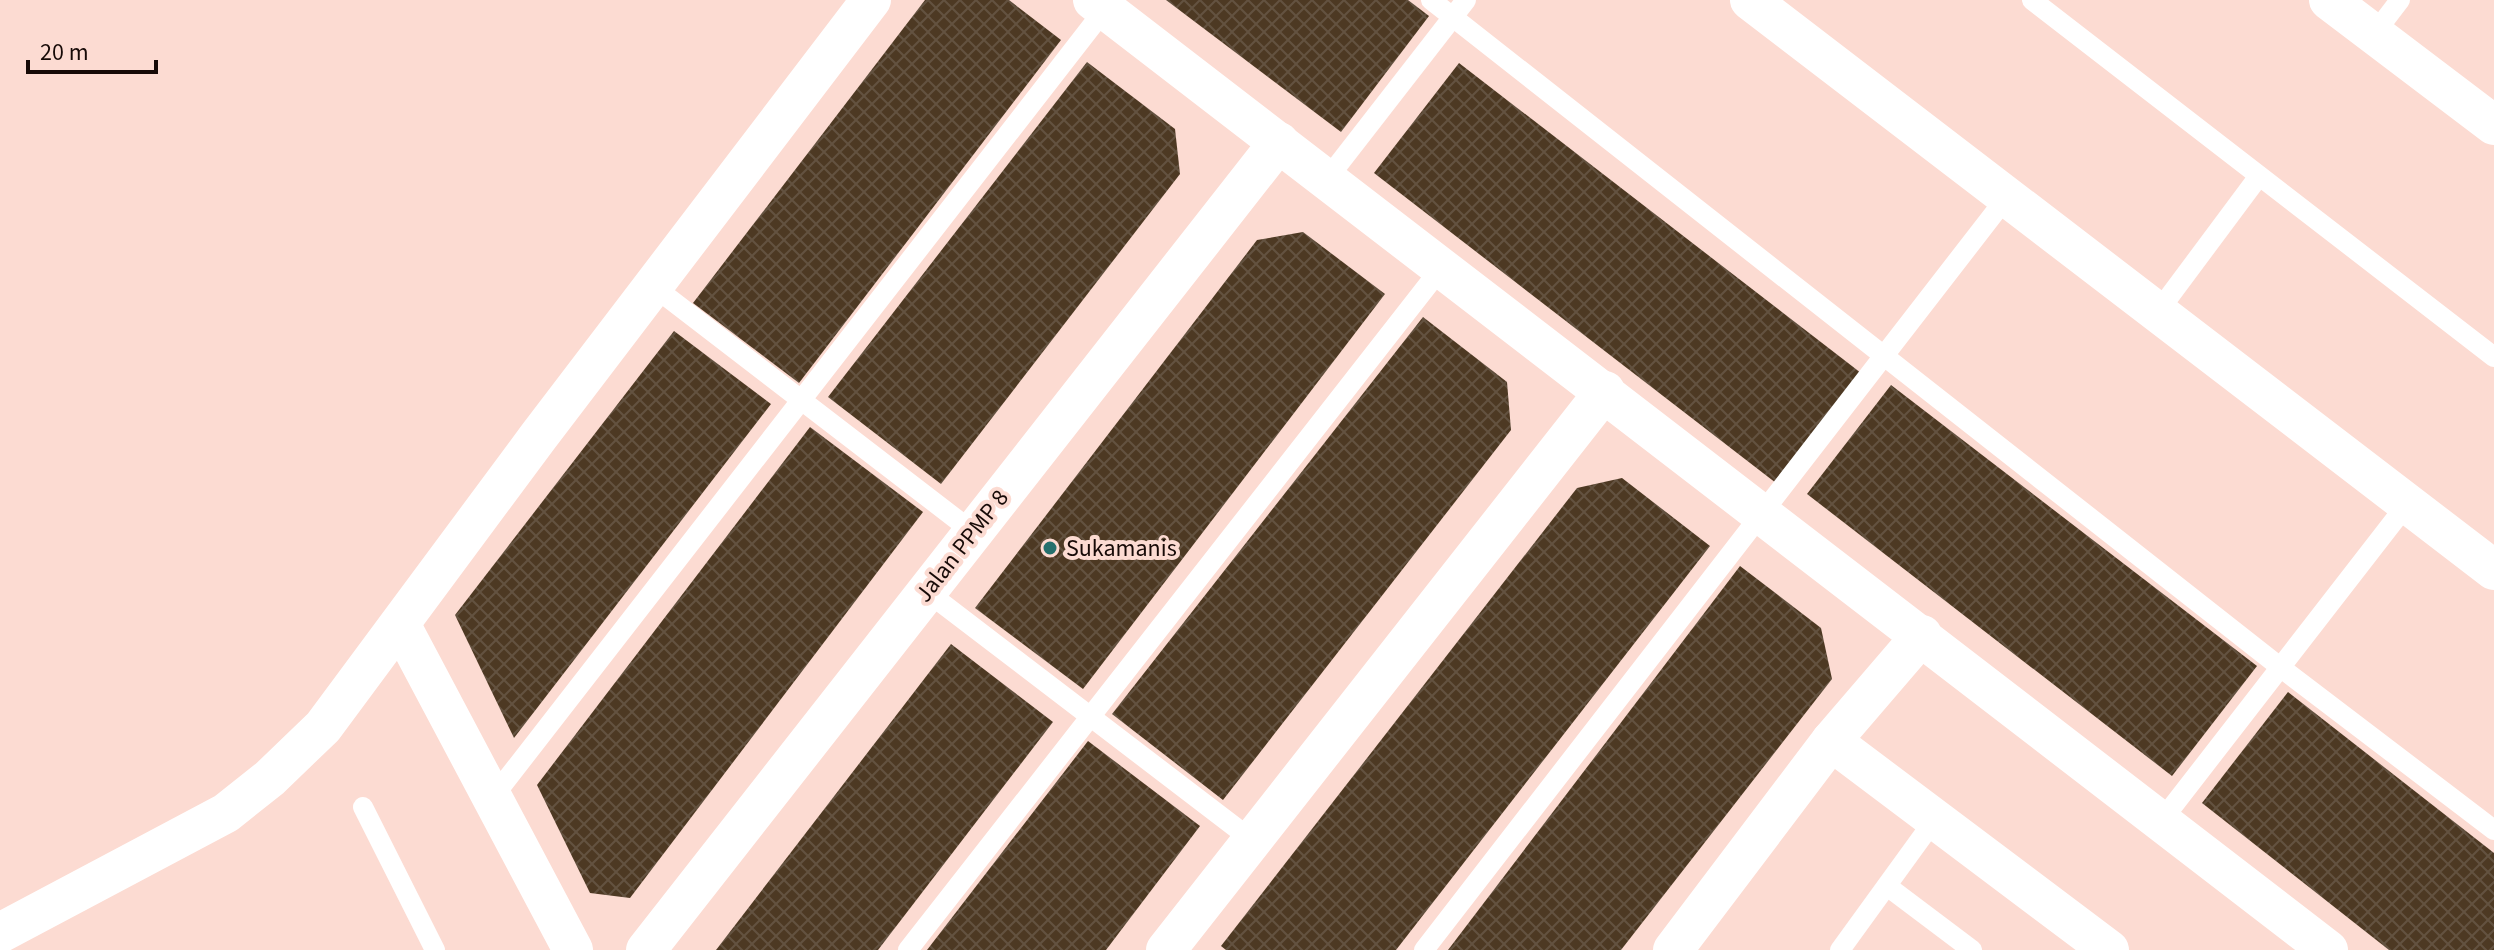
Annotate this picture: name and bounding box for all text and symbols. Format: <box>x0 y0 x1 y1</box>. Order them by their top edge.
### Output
scale bar <box>28 24 156 74</box>
text: 20 m <box>40 35 89 70</box>
street label: Jalan PPMP 8 <box>907 482 1017 610</box>
place label: Sukamanis <box>1066 531 1177 566</box>
marker: Sukamanis <box>1041 539 1059 557</box>

